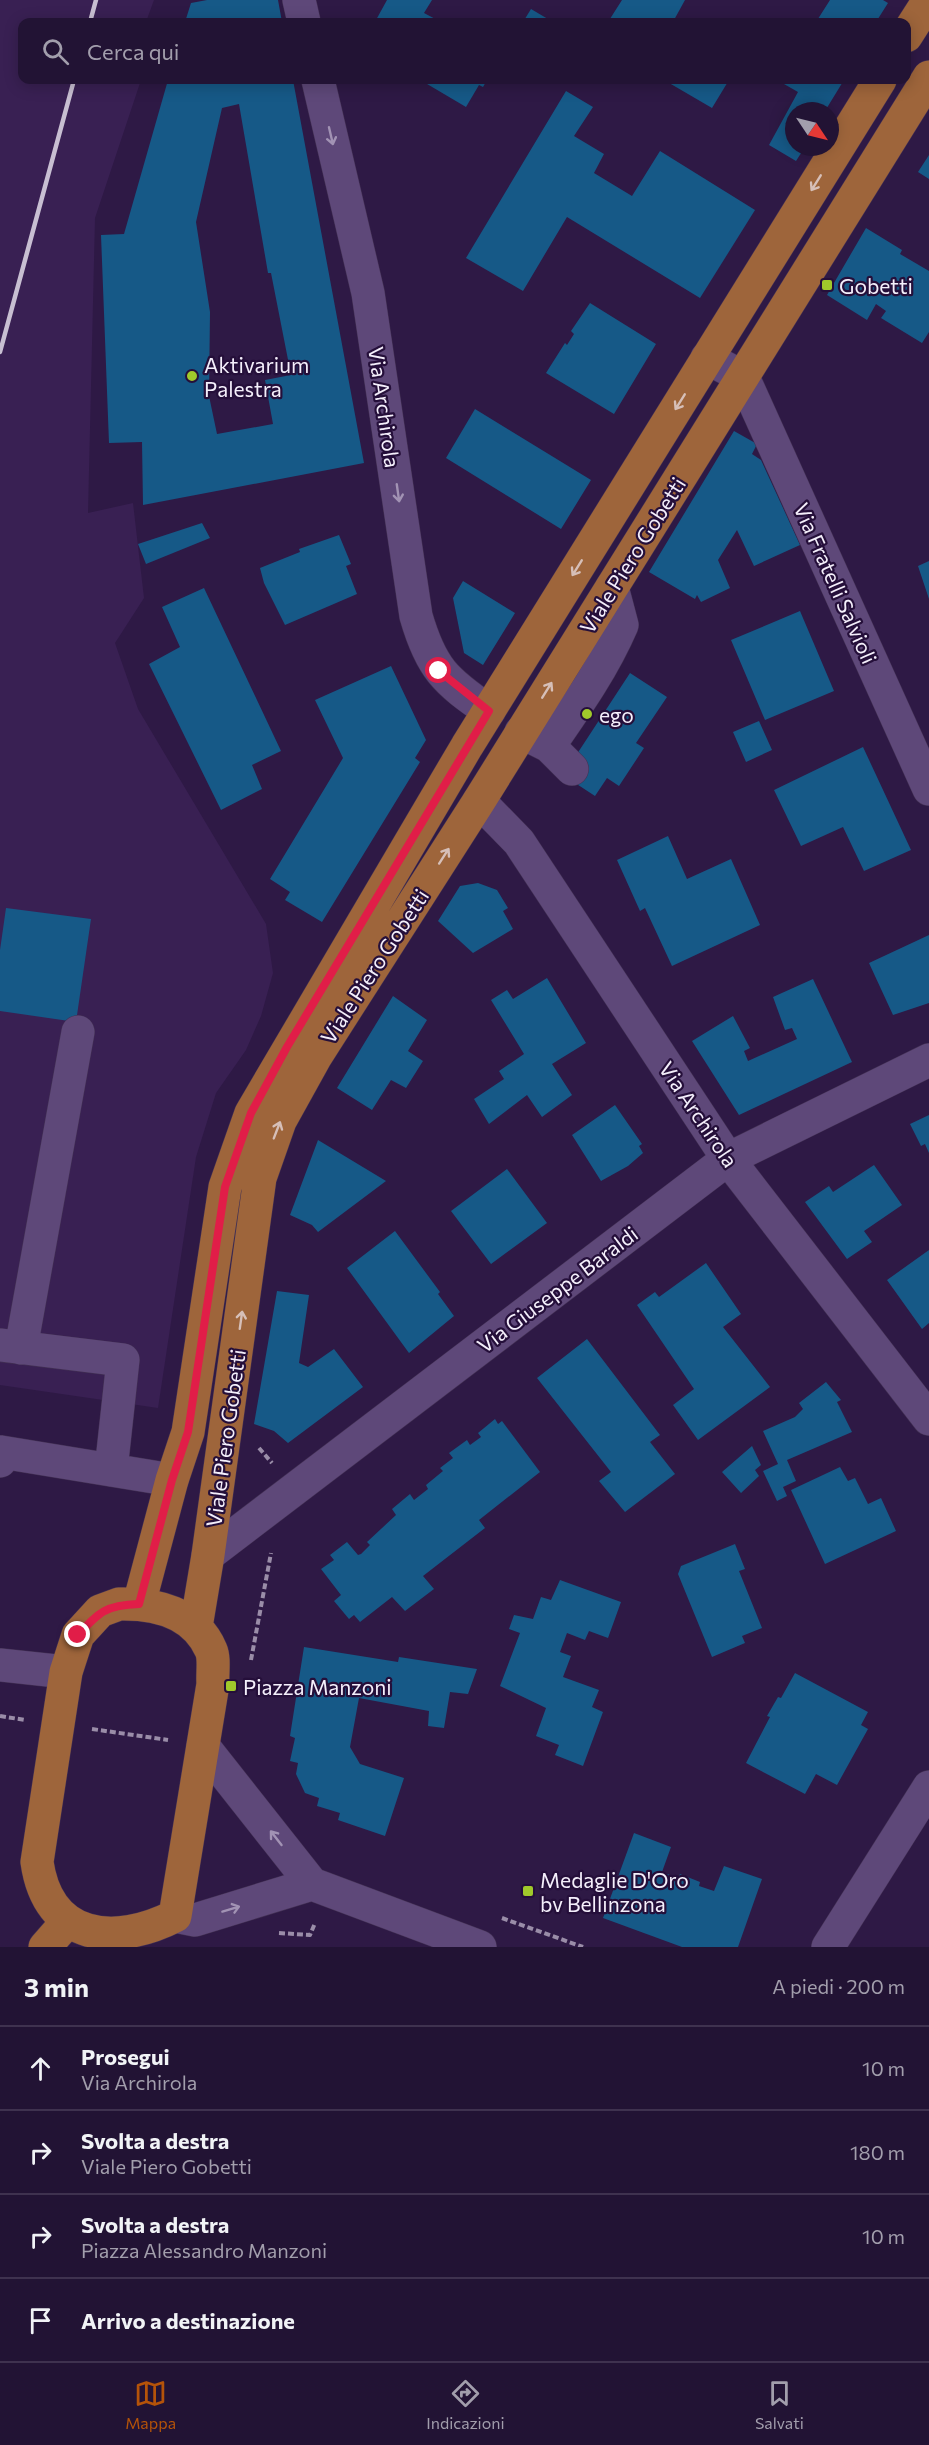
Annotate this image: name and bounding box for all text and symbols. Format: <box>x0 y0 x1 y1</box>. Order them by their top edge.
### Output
search box <box>18 18 911 84</box>
icon: search <box>39 35 72 68</box>
text: Cerca qui <box>87 38 179 65</box>
north arrow <box>785 102 839 156</box>
one-way arrow <box>326 127 338 146</box>
one-way arrow <box>809 174 821 191</box>
place label: Gobetti <box>839 273 913 298</box>
marker: Gobetti <box>820 278 834 292</box>
street label: Via Archirola <box>364 345 406 469</box>
place label: Aktivarium Palestra <box>204 352 309 401</box>
marker: Aktivarium Palestra <box>185 369 199 383</box>
one-way arrow <box>673 393 685 410</box>
street label: Viale Piero Gobetti <box>574 472 690 638</box>
one-way arrow <box>392 483 403 502</box>
street label: Via Fratelli Salvioli <box>789 499 883 667</box>
one-way arrow <box>571 559 583 576</box>
route start <box>425 657 451 683</box>
one-way arrow <box>541 682 553 699</box>
place label: ego <box>599 702 634 727</box>
marker: ego <box>580 707 594 721</box>
one-way arrow <box>439 848 451 865</box>
street label: Viale Piero Gobetti <box>315 884 433 1048</box>
street label: Via Archirola <box>655 1056 743 1172</box>
one-way arrow <box>273 1121 284 1139</box>
street label: Via Giuseppe Baraldi <box>472 1220 642 1358</box>
one-way arrow <box>235 1311 246 1331</box>
street label: Viale Piero Gobetti <box>200 1347 250 1529</box>
route end <box>64 1621 90 1647</box>
place label: Piazza Manzoni <box>243 1674 392 1699</box>
marker: Piazza Manzoni <box>224 1679 238 1693</box>
one-way arrow <box>269 1830 282 1846</box>
place label: Medaglie D'Oro bv Bellinzona <box>540 1867 689 1916</box>
marker: Medaglie D'Oro bv Bellinzona <box>521 1884 535 1898</box>
one-way arrow <box>221 1903 240 1914</box>
text: 3 min <box>24 1971 89 2002</box>
text: A piedi · 200 m <box>772 1974 905 1998</box>
text: Prosegui <box>81 2043 170 2070</box>
icon: ahead <box>24 2052 57 2085</box>
text: 10 m <box>862 2056 905 2080</box>
text: Via Archirola <box>81 2070 197 2094</box>
text: Svolta a destra <box>81 2127 229 2154</box>
icon: right <box>24 2136 57 2169</box>
text: 180 m <box>850 2140 905 2164</box>
text: Viale Piero Gobetti <box>81 2154 252 2178</box>
text: Svolta a destra <box>81 2211 229 2238</box>
icon: right <box>24 2220 57 2253</box>
text: 10 m <box>862 2224 905 2248</box>
text: Piazza Alessandro Manzoni <box>81 2238 327 2262</box>
icon: arrive <box>24 2304 57 2337</box>
text: Arrivo a destinazione <box>81 2307 295 2334</box>
tab: Mappa <box>125 2377 176 2432</box>
tab: Indicazioni <box>426 2377 505 2432</box>
tab: Salvati <box>755 2377 804 2432</box>

